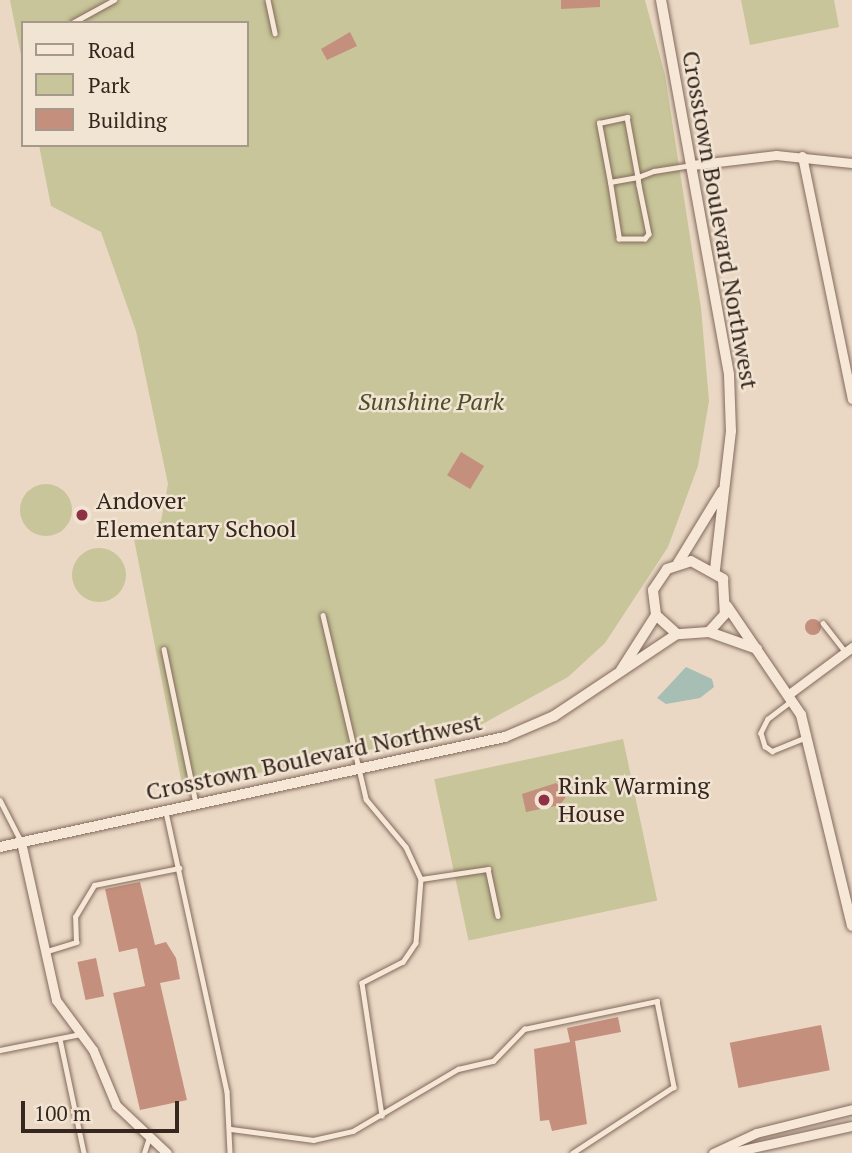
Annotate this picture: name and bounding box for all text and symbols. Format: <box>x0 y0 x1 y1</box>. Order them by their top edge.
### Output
legend <box>21 21 248 147</box>
text: Road <box>88 36 135 64</box>
street label: Crosstown Boulevard Northwest <box>676 49 764 391</box>
text: Park <box>88 71 130 99</box>
text: Building <box>88 106 167 134</box>
park label: Sunshine Park <box>358 388 504 416</box>
place label: Andover Elementary School <box>96 487 297 543</box>
marker: Andover Elementary School <box>74 507 90 523</box>
street label: Crosstown Boulevard Northwest <box>143 707 485 807</box>
place label: Rink Warming House <box>558 772 710 828</box>
marker: Rink Warming House <box>536 792 552 808</box>
scale bar <box>24 1086 182 1130</box>
text: 100 m <box>34 1099 91 1127</box>

